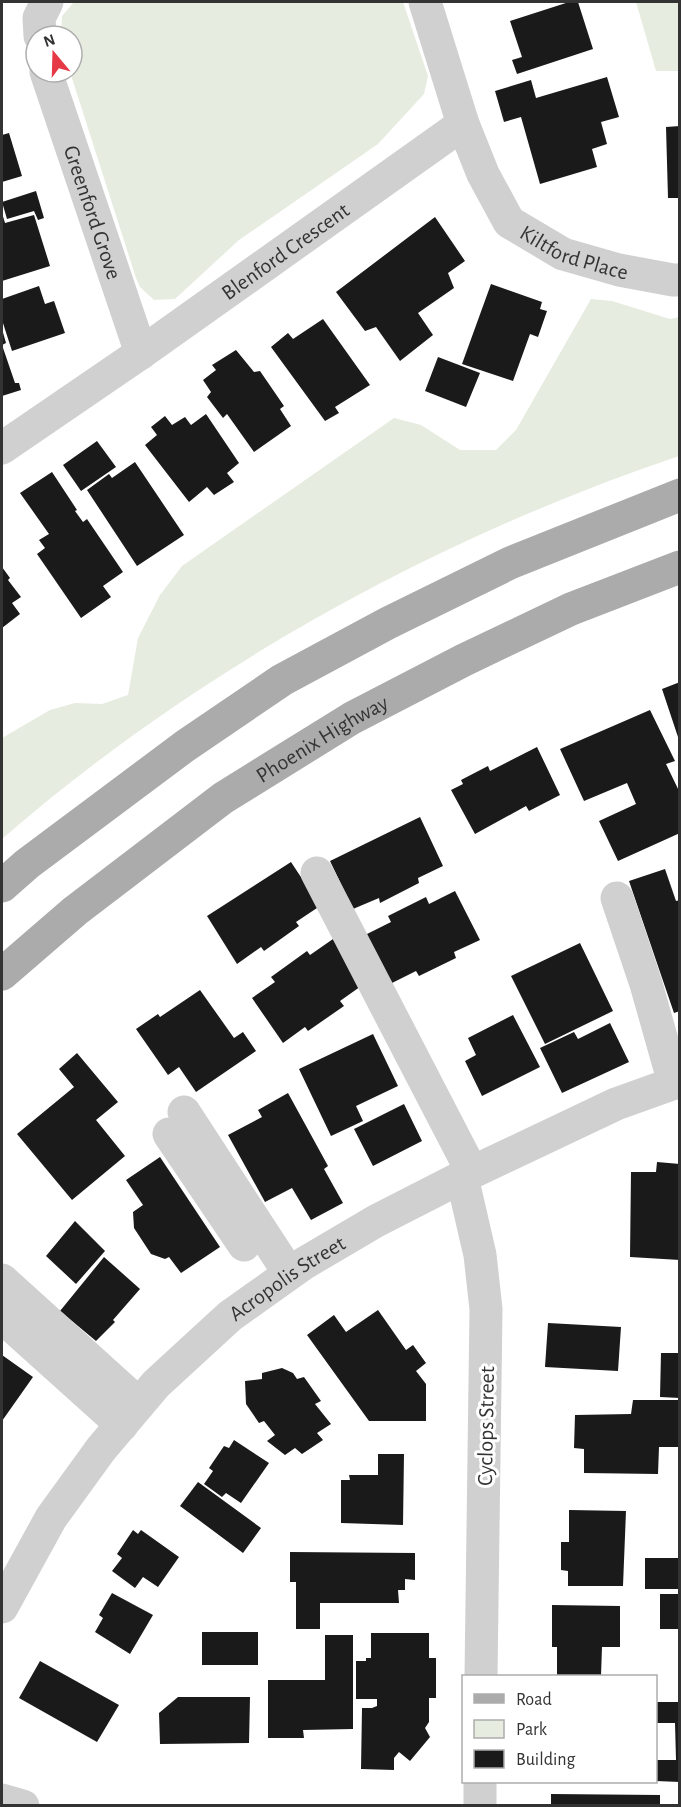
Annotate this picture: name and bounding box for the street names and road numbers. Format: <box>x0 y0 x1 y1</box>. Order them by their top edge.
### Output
street label: Greenford Grove <box>60 143 125 282</box>
street label: Blenford Crescent <box>218 199 353 304</box>
street label: Kiltford Place <box>516 221 630 283</box>
street label: Phoenix Highway <box>252 691 392 787</box>
street label: Acropolis Street <box>225 1232 349 1325</box>
street label: Cyclops Street <box>474 1366 498 1486</box>

